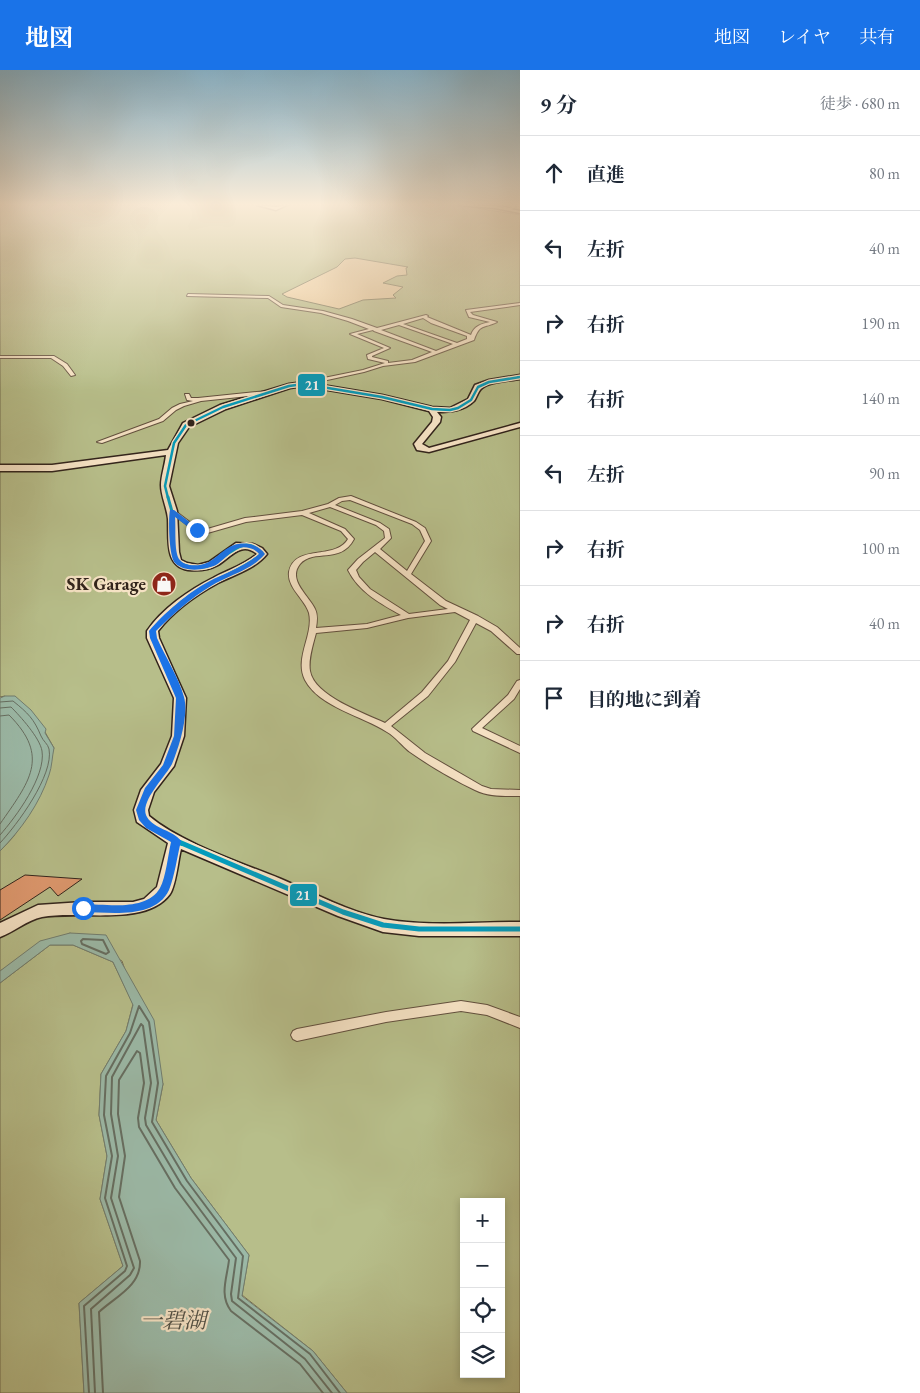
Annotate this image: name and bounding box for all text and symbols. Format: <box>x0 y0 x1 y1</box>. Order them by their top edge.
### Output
text: 地図 <box>25 22 73 53</box>
text: 地図 <box>714 25 750 48</box>
text: レイヤ <box>778 25 831 48</box>
text: 共有 <box>859 25 895 48</box>
text: 9 分 <box>540 91 577 118</box>
text: 徒歩 · 680 m <box>820 93 900 114</box>
icon: ahead <box>540 159 568 187</box>
text: 直進 <box>587 162 625 187</box>
text: 80 m <box>869 163 900 184</box>
icon: left <box>540 234 568 262</box>
text: 左折 <box>587 237 625 262</box>
text: 40 m <box>869 238 900 259</box>
icon: right <box>540 309 568 337</box>
text: 右折 <box>587 312 625 337</box>
text: 190 m <box>861 313 900 334</box>
line badge: 21 <box>297 373 326 397</box>
text: 21 <box>305 376 319 394</box>
icon: right <box>540 384 568 412</box>
text: 右折 <box>587 387 625 412</box>
text: 140 m <box>861 388 900 409</box>
unlabelled marker <box>186 418 196 428</box>
icon: left <box>540 459 568 487</box>
text: 左折 <box>587 462 625 487</box>
text: 90 m <box>869 463 900 484</box>
route end <box>186 519 209 542</box>
icon: right <box>540 534 568 562</box>
text: 右折 <box>587 537 625 562</box>
text: 100 m <box>861 538 900 559</box>
shop icon: SK Garage <box>151 571 177 597</box>
place label: SK Garage <box>67 572 146 595</box>
icon: right <box>540 609 568 637</box>
text: 右折 <box>587 612 625 637</box>
text: 40 m <box>869 613 900 634</box>
icon: arrive <box>540 684 568 712</box>
text: 目的地に到着 <box>587 687 701 712</box>
line badge: 21 <box>289 883 318 907</box>
text: 21 <box>296 886 310 904</box>
route start <box>72 897 95 920</box>
map controls <box>460 1198 505 1378</box>
button: + <box>460 1198 505 1243</box>
button: − <box>460 1243 505 1288</box>
button: locate <box>460 1288 505 1333</box>
water label: 一碧湖 <box>140 1306 210 1335</box>
button: layers <box>460 1333 505 1378</box>

